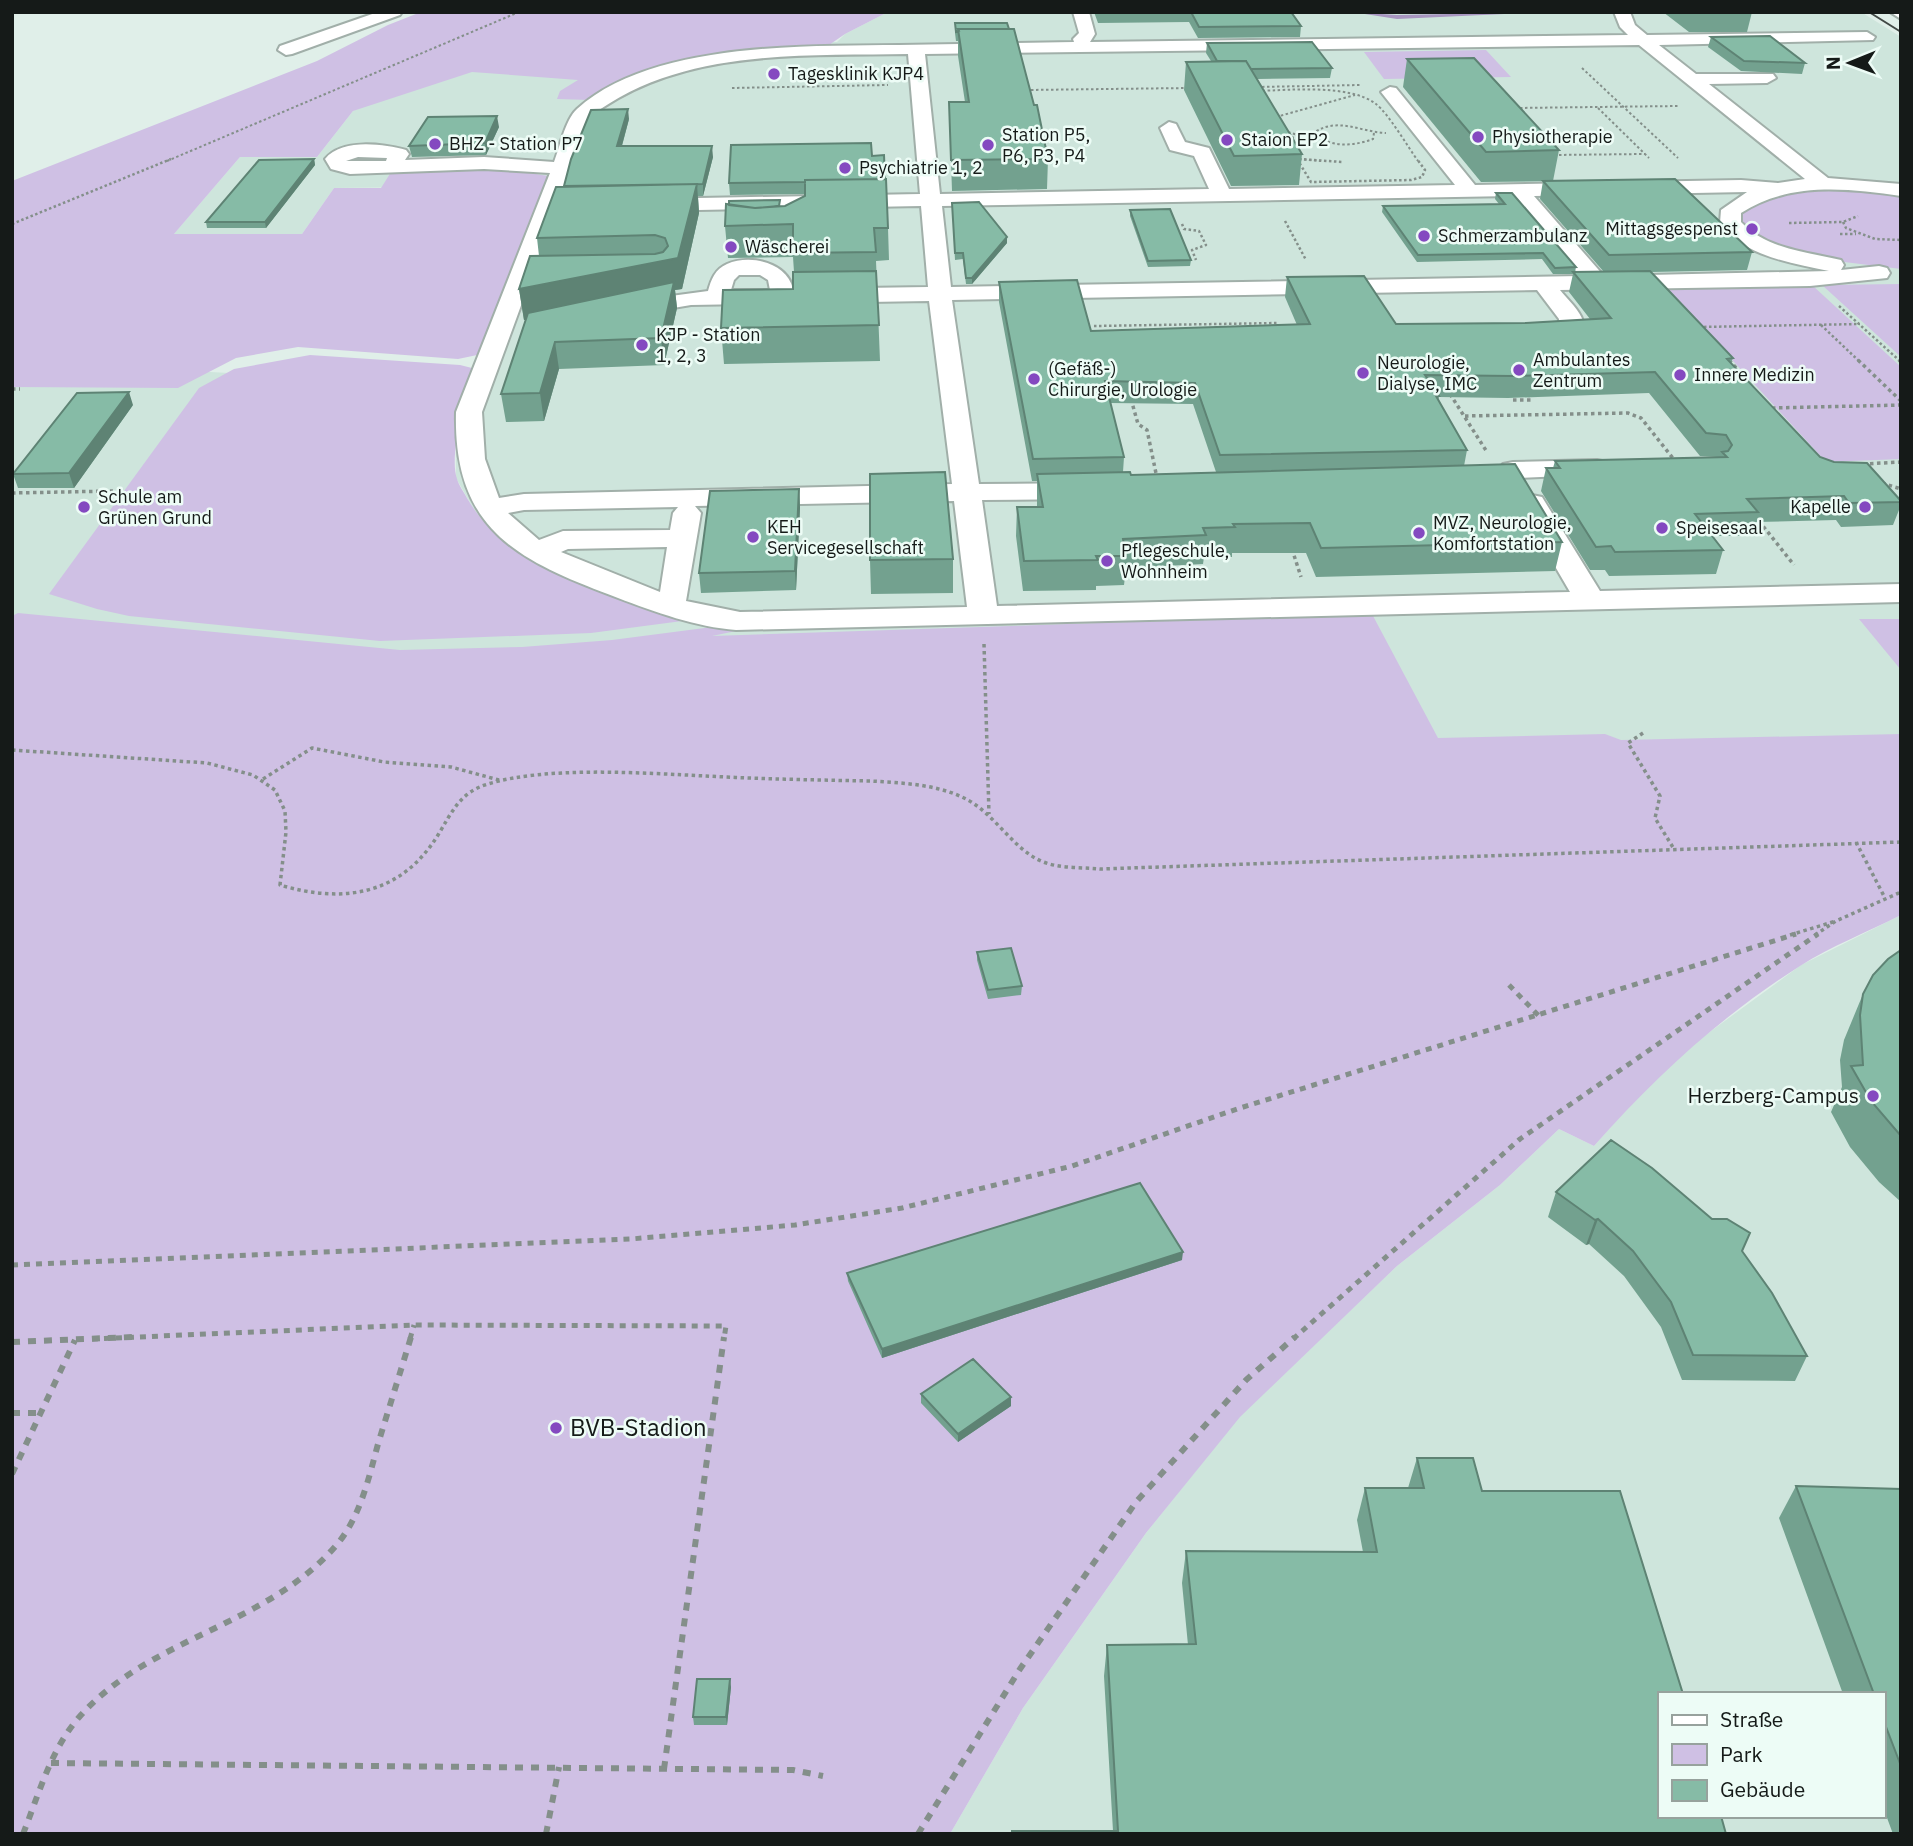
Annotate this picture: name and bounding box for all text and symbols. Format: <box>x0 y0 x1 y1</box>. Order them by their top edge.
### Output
north arrow <box>1815 28 1885 98</box>
text: N <box>1821 56 1845 70</box>
place label: Tagesklinik KJP4 <box>788 62 924 85</box>
marker: Tagesklinik KJP4 <box>766 66 782 82</box>
place label: Station P5, P6, P3, P4 <box>1002 123 1090 167</box>
place label: Physiotherapie <box>1492 125 1613 148</box>
place label: Staion EP2 <box>1241 128 1329 151</box>
marker: Physiotherapie <box>1470 129 1486 145</box>
place label: BHZ - Station P7 <box>449 132 583 155</box>
marker: Staion EP2 <box>1219 132 1235 148</box>
marker: BHZ - Station P7 <box>427 136 443 152</box>
marker: Station P5, P6, P3, P4 <box>980 137 996 153</box>
place label: Psychiatrie 1, 2 <box>859 156 983 179</box>
marker: Psychiatrie 1, 2 <box>837 160 853 176</box>
place label: Mittagsgespenst <box>1605 217 1738 240</box>
marker: Mittagsgespenst <box>1744 221 1760 237</box>
place label: Schmerzambulanz <box>1438 224 1587 247</box>
marker: Schmerzambulanz <box>1416 228 1432 244</box>
place label: Wäscherei <box>745 235 829 258</box>
marker: Wäscherei <box>723 239 739 255</box>
place label: KJP - Station 1, 2, 3 <box>656 323 760 367</box>
marker: KJP - Station 1, 2, 3 <box>634 337 650 353</box>
place label: Ambulantes Zentrum <box>1533 348 1631 392</box>
place label: Neurologie, Dialyse, IMC <box>1377 351 1477 395</box>
place label: (Gefäß-) Chirurgie, Urologie <box>1048 357 1197 401</box>
marker: Ambulantes Zentrum <box>1511 362 1527 378</box>
place label: Innere Medizin <box>1694 363 1815 386</box>
marker: Neurologie, Dialyse, IMC <box>1355 365 1371 381</box>
marker: Innere Medizin <box>1672 367 1688 383</box>
marker: (Gefäß-) Chirurgie, Urologie <box>1026 371 1042 387</box>
place label: Schule am Grünen Grund <box>98 485 212 529</box>
place label: Kapelle <box>1790 495 1851 518</box>
marker: Schule am Grünen Grund <box>76 499 92 515</box>
marker: Kapelle <box>1857 499 1873 515</box>
place label: MVZ, Neurologie, Komfortstation <box>1433 511 1572 555</box>
place label: KEH Servicegesellschaft <box>767 515 924 559</box>
place label: Speisesaal <box>1676 516 1763 539</box>
marker: Speisesaal <box>1654 520 1670 536</box>
marker: MVZ, Neurologie, Komfortstation <box>1411 525 1427 541</box>
marker: KEH Servicegesellschaft <box>745 529 761 545</box>
place label: Pflegeschule, Wohnheim <box>1121 539 1229 583</box>
marker: Pflegeschule, Wohnheim <box>1099 553 1115 569</box>
place label: Herzberg-Campus <box>1688 1081 1859 1109</box>
marker: Herzberg-Campus <box>1865 1088 1881 1104</box>
place label: BVB-Stadion <box>570 1411 707 1443</box>
marker: BVB-Stadion <box>548 1420 564 1436</box>
legend <box>1658 1692 1885 1818</box>
text: Straße <box>1720 1705 1783 1733</box>
text: Park <box>1720 1740 1763 1768</box>
text: Gebäude <box>1720 1775 1805 1803</box>

